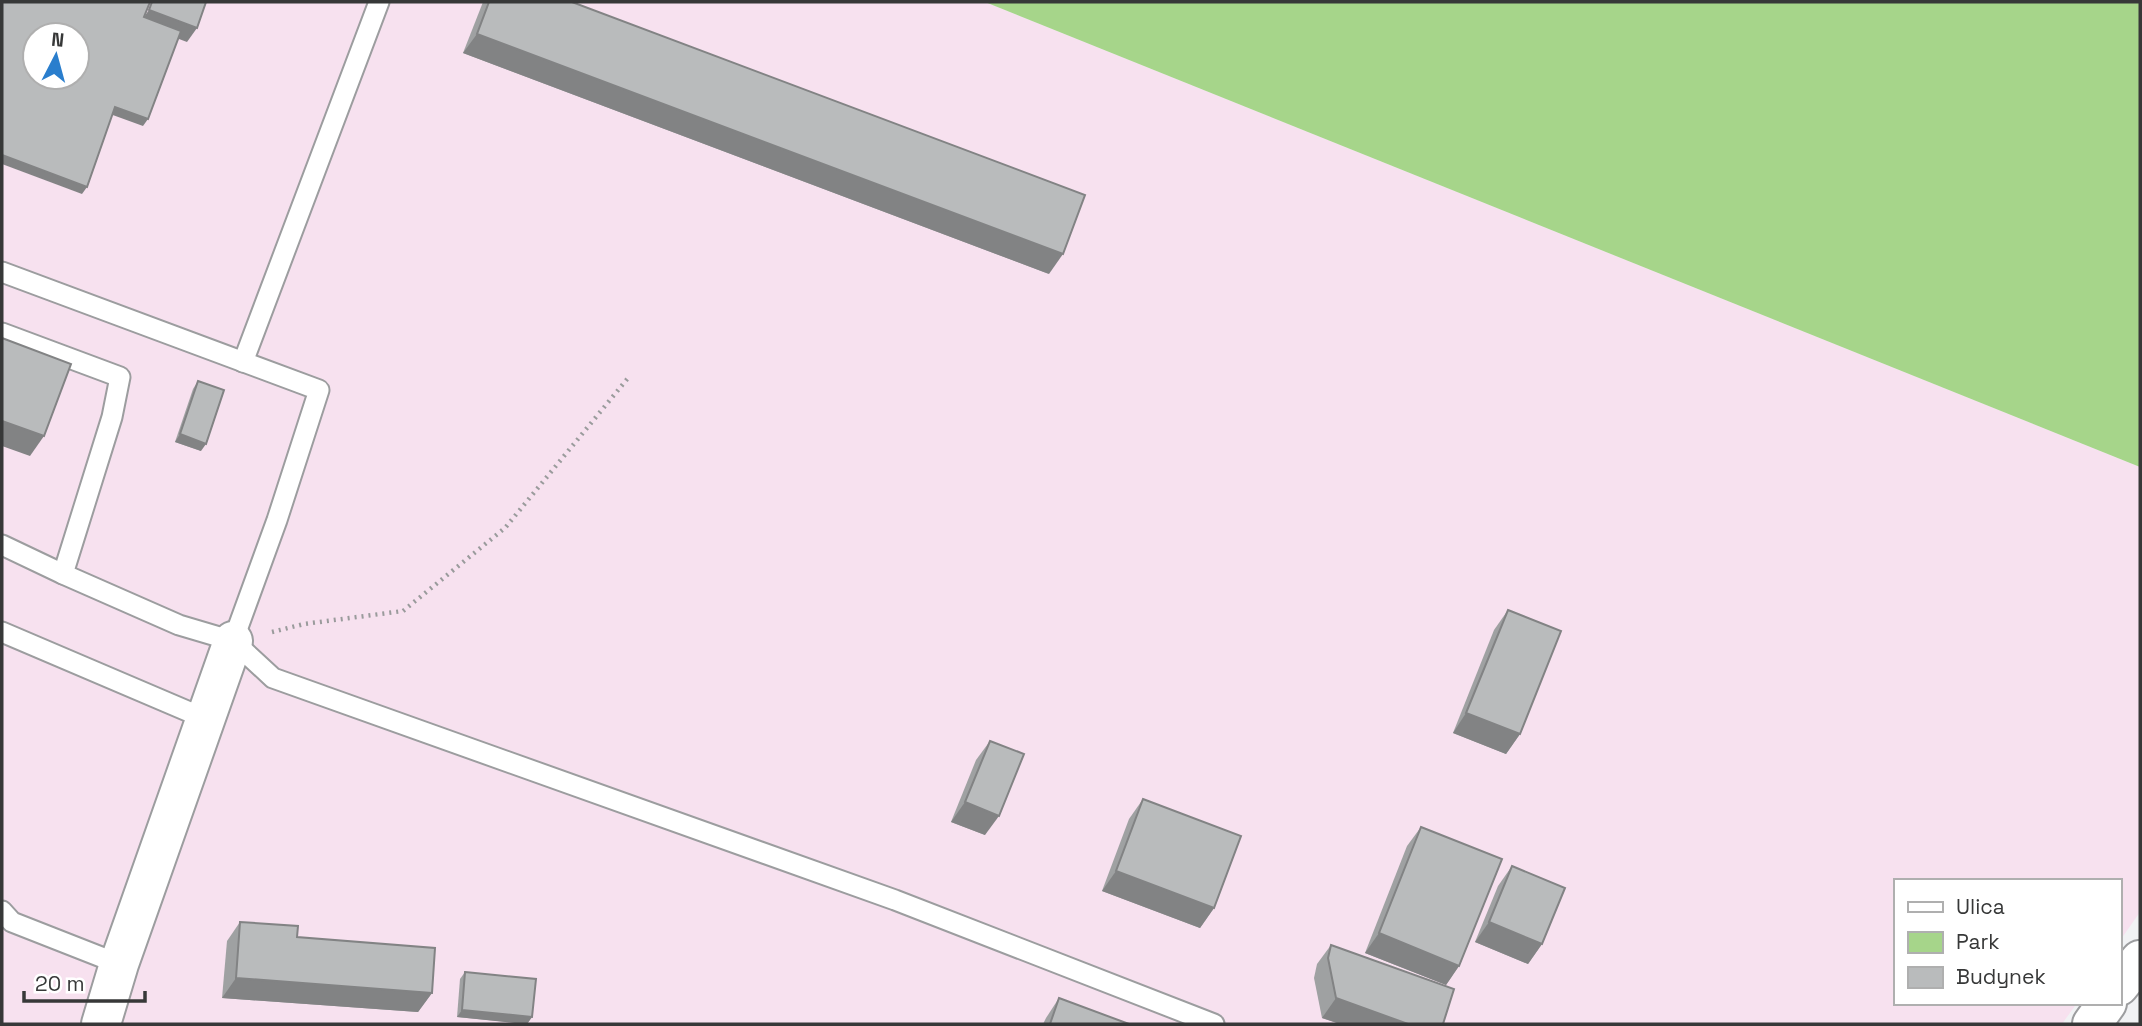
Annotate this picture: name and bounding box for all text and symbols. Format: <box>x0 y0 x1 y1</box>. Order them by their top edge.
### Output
north arrow <box>21 21 91 91</box>
text: N <box>50 26 65 53</box>
legend <box>1894 879 2121 1005</box>
text: Ulica <box>1956 893 2005 920</box>
text: Park <box>1956 928 2000 955</box>
scale bar <box>24 960 145 1004</box>
text: Budynek <box>1956 963 2046 990</box>
text: 20 m <box>35 970 85 997</box>

